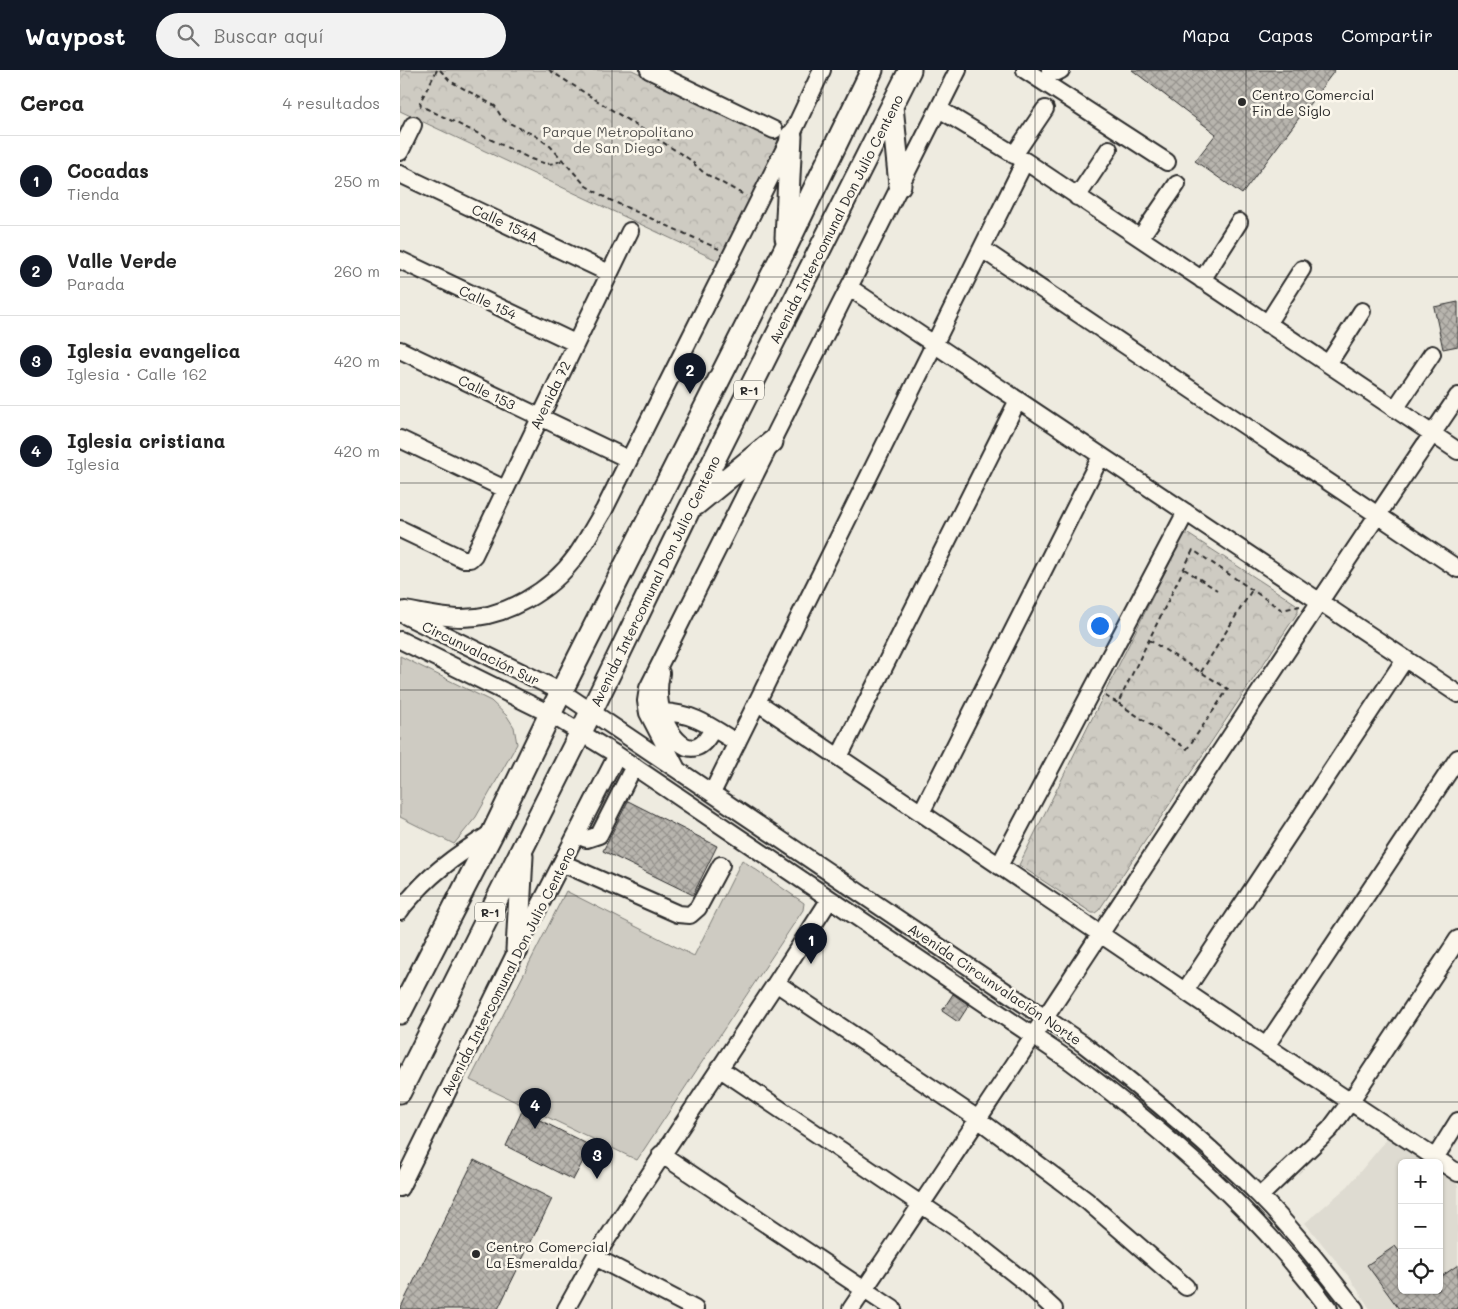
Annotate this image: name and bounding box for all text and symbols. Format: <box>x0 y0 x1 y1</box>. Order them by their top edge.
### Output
search box <box>156 13 506 58</box>
text: Waypost <box>25 20 126 51</box>
icon: search <box>174 21 202 49</box>
text: Buscar aquí <box>214 23 324 48</box>
text: Mapa <box>1182 23 1230 47</box>
text: Capas <box>1258 23 1313 47</box>
text: Compartir <box>1341 23 1433 47</box>
place label: Centro Comercial Fin de Siglo <box>1252 85 1374 120</box>
text: Cerca <box>20 89 85 116</box>
street label: Avenida Intercomunal Don Julio Centeno <box>765 91 907 347</box>
text: 4 resultados <box>283 92 380 113</box>
marker: Centro Comercial Fin de Siglo <box>1236 96 1248 108</box>
park label: Parque Metropolitano de San Diego <box>542 122 694 157</box>
text: Cocadas <box>67 158 149 183</box>
text: 1 <box>32 170 40 191</box>
text: 250 m <box>334 170 380 191</box>
text: Tienda <box>67 183 120 204</box>
street label: Calle 154A <box>469 199 541 247</box>
text: Valle Verde <box>67 248 177 273</box>
text: 2 <box>32 260 40 281</box>
text: 260 m <box>334 260 380 281</box>
text: Parada <box>67 273 125 294</box>
street label: Calle 154 <box>456 280 521 324</box>
text: Iglesia evangelica <box>67 338 240 363</box>
text: 3 <box>31 350 41 371</box>
text: 420 m <box>334 350 380 371</box>
pin: 2 <box>674 353 706 394</box>
street label: Avenida 72 <box>525 358 575 432</box>
text: Iglesia · Calle 162 <box>67 363 207 384</box>
street label: Calle 153 <box>455 370 519 414</box>
road number: R-1 <box>734 380 764 400</box>
text: Iglesia cristiana <box>67 428 225 453</box>
text: 4 <box>31 440 41 461</box>
text: 420 m <box>334 440 380 461</box>
street label: Avenida Intercomunal Don Julio Centeno <box>586 452 724 710</box>
text: Iglesia <box>67 453 120 474</box>
your location <box>1087 613 1113 639</box>
street label: Circunvalación Sur <box>419 616 543 690</box>
street label: Avenida Intercomunal Don Julio Centeno <box>437 843 579 1099</box>
road number: R-1 <box>475 902 505 922</box>
street label: Avenida Circunvalación Norte <box>905 919 1085 1049</box>
pin: 1 <box>795 923 827 964</box>
pin: 4 <box>519 1088 551 1129</box>
pin: 3 <box>581 1138 613 1179</box>
map controls <box>1398 1159 1443 1294</box>
button: + <box>1398 1159 1443 1204</box>
button: − <box>1398 1204 1443 1249</box>
place label: Centro Comercial La Esmeralda <box>486 1237 608 1272</box>
marker: Centro Comercial La Esmeralda <box>470 1248 482 1260</box>
button: locate <box>1398 1249 1443 1294</box>

